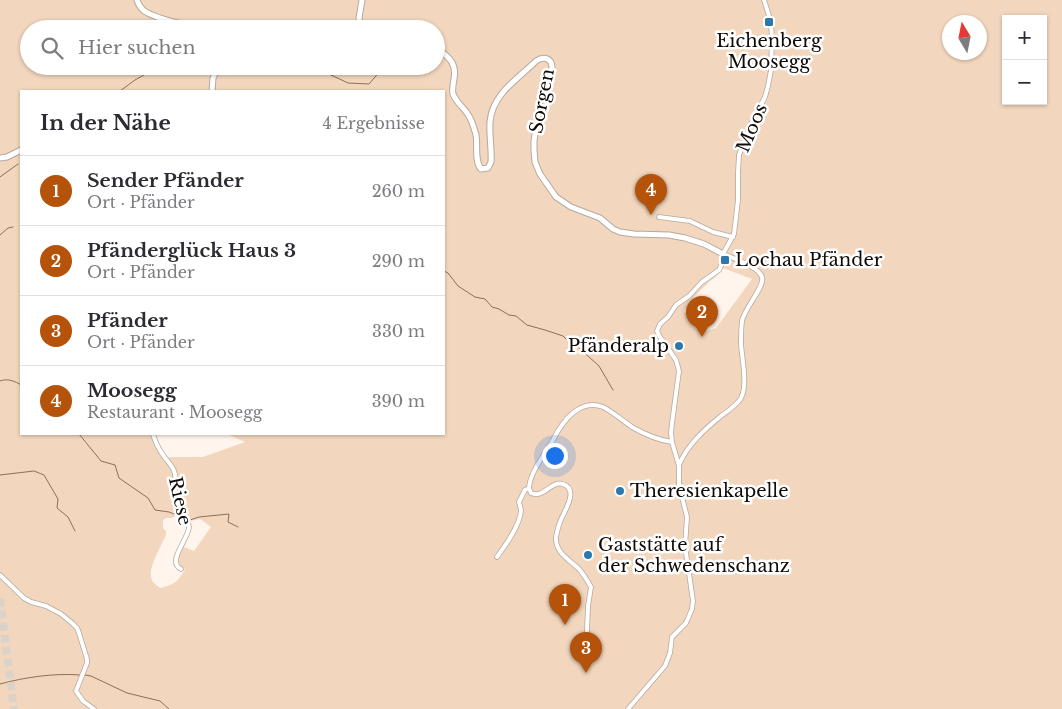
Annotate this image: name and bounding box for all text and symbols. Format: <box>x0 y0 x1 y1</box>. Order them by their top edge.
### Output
north arrow <box>942 15 987 60</box>
map controls <box>1002 15 1047 105</box>
button: + <box>1002 15 1047 60</box>
marker: Eichenberg Moosegg <box>763 16 775 28</box>
search box <box>20 20 445 75</box>
place label: Eichenberg Moosegg <box>716 30 822 73</box>
icon: search <box>38 34 66 62</box>
text: Hier suchen <box>78 36 196 59</box>
button: − <box>1002 60 1047 105</box>
street label: Sorgen <box>525 67 559 135</box>
street label: Moos <box>732 100 772 156</box>
text: In der Nähe <box>40 110 171 136</box>
text: 4 Ergebnisse <box>322 113 425 133</box>
text: Sender Pfänder <box>87 169 244 192</box>
pin: 4 <box>635 174 667 215</box>
text: 1 <box>53 181 59 201</box>
text: 260 m <box>372 181 425 201</box>
text: Ort · Pfänder <box>87 192 195 212</box>
text: Pfänderglück Haus 3 <box>87 239 296 262</box>
place label: Lochau Pfänder <box>735 249 883 271</box>
text: 2 <box>51 251 61 271</box>
text: 290 m <box>372 251 425 271</box>
marker: Lochau Pfänder <box>719 254 731 266</box>
text: Ort · Pfänder <box>87 262 195 282</box>
pin: 2 <box>686 296 718 337</box>
text: Pfänder <box>87 309 168 332</box>
text: 3 <box>51 321 61 341</box>
text: 330 m <box>372 321 425 341</box>
text: Ort · Pfänder <box>87 332 195 352</box>
place label: Pfänderalp <box>568 335 669 357</box>
marker: Pfänderalp <box>673 340 685 352</box>
text: Moosegg <box>87 379 177 402</box>
text: 4 <box>51 391 61 411</box>
text: 390 m <box>372 391 425 411</box>
text: Restaurant · Moosegg <box>87 402 262 422</box>
your location <box>542 443 568 469</box>
street label: Riese <box>164 475 196 527</box>
place label: Theresienkapelle <box>630 480 789 502</box>
marker: Theresienkapelle <box>614 485 626 497</box>
place label: Gaststätte auf der Schwedenschanz <box>598 534 790 577</box>
marker: Gaststätte auf der Schwedenschanz <box>582 549 594 561</box>
pin: 1 <box>549 584 581 625</box>
pin: 3 <box>570 632 602 673</box>

